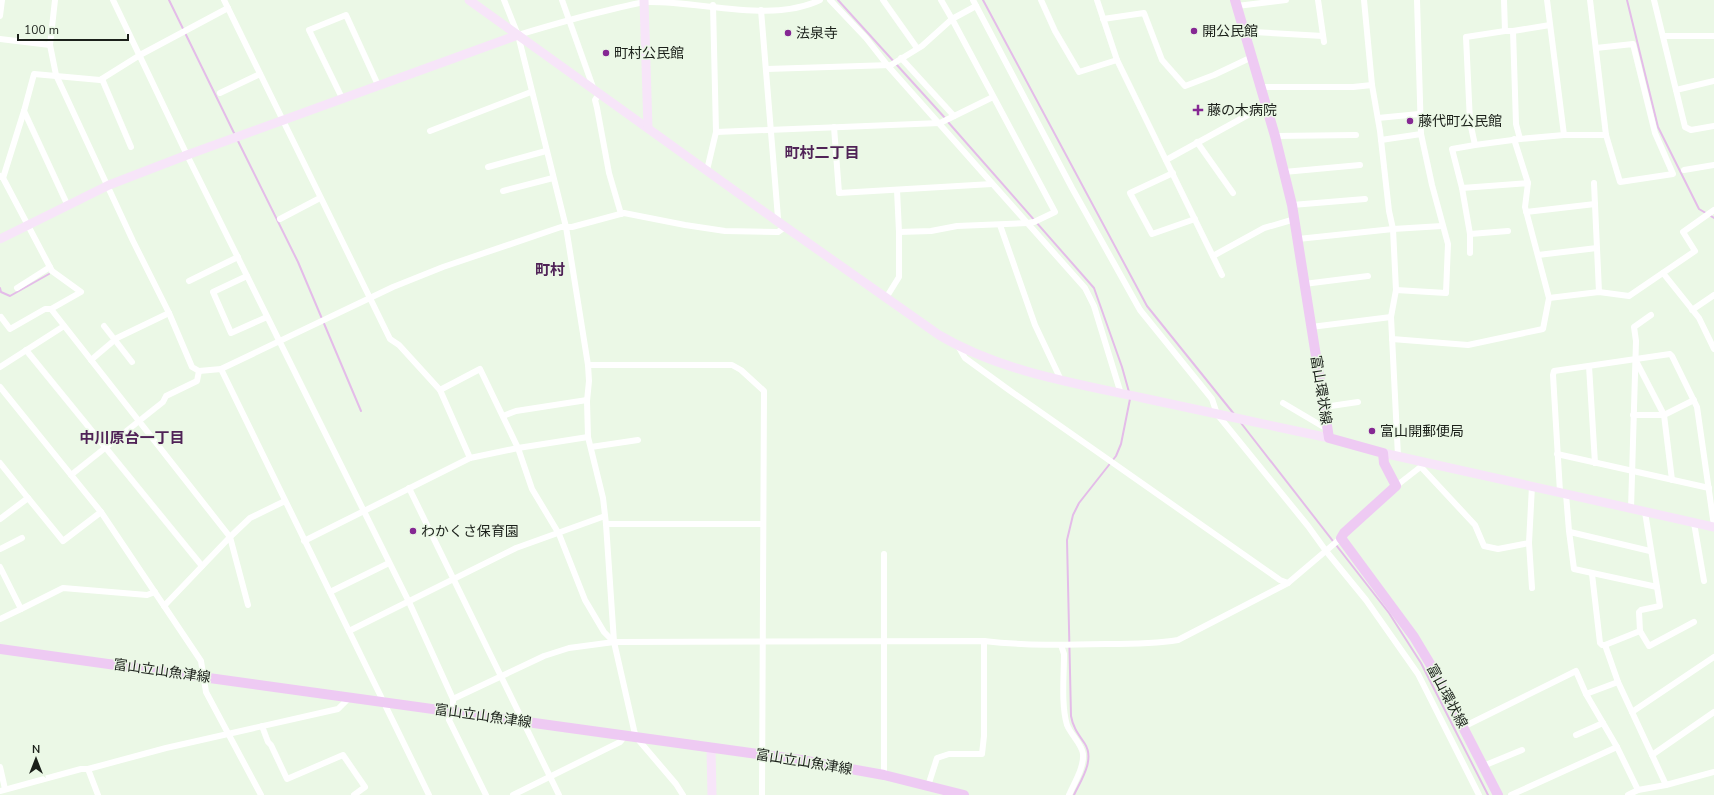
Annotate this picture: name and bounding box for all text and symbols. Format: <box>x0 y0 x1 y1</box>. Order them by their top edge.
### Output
scale bar <box>18 16 128 42</box>
text: 100 m <box>24 22 59 38</box>
place label: 開公民館 <box>1202 22 1258 41</box>
place label: 法泉寺 <box>796 24 838 43</box>
marker: 開公民館 <box>1189 26 1199 36</box>
marker: 法泉寺 <box>783 28 793 38</box>
place label: 町村公民館 <box>614 44 684 63</box>
marker: 町村公民館 <box>601 48 611 58</box>
place label: 藤の木病院 <box>1207 101 1277 120</box>
marker: 藤の木病院 <box>1192 104 1204 116</box>
place label: 藤代町公民館 <box>1418 112 1502 131</box>
marker: 藤代町公民館 <box>1405 116 1415 126</box>
district label: 町村二丁目 <box>784 143 860 163</box>
district label: 町村 <box>535 260 565 280</box>
street label: 富山環状線 <box>1306 354 1336 426</box>
place label: 富山開郵便局 <box>1380 422 1464 441</box>
marker: 富山開郵便局 <box>1367 426 1377 436</box>
district label: 中川原台一丁目 <box>79 428 185 448</box>
place label: わかくさ保育園 <box>421 522 519 541</box>
marker: わかくさ保育園 <box>408 526 418 536</box>
street label: 富山立山魚津線 <box>112 655 212 687</box>
street label: 富山環状線 <box>1422 661 1472 731</box>
street label: 富山立山魚津線 <box>433 700 533 732</box>
north arrow <box>16 739 56 779</box>
text: N <box>32 742 40 757</box>
street label: 富山立山魚津線 <box>754 745 854 779</box>

